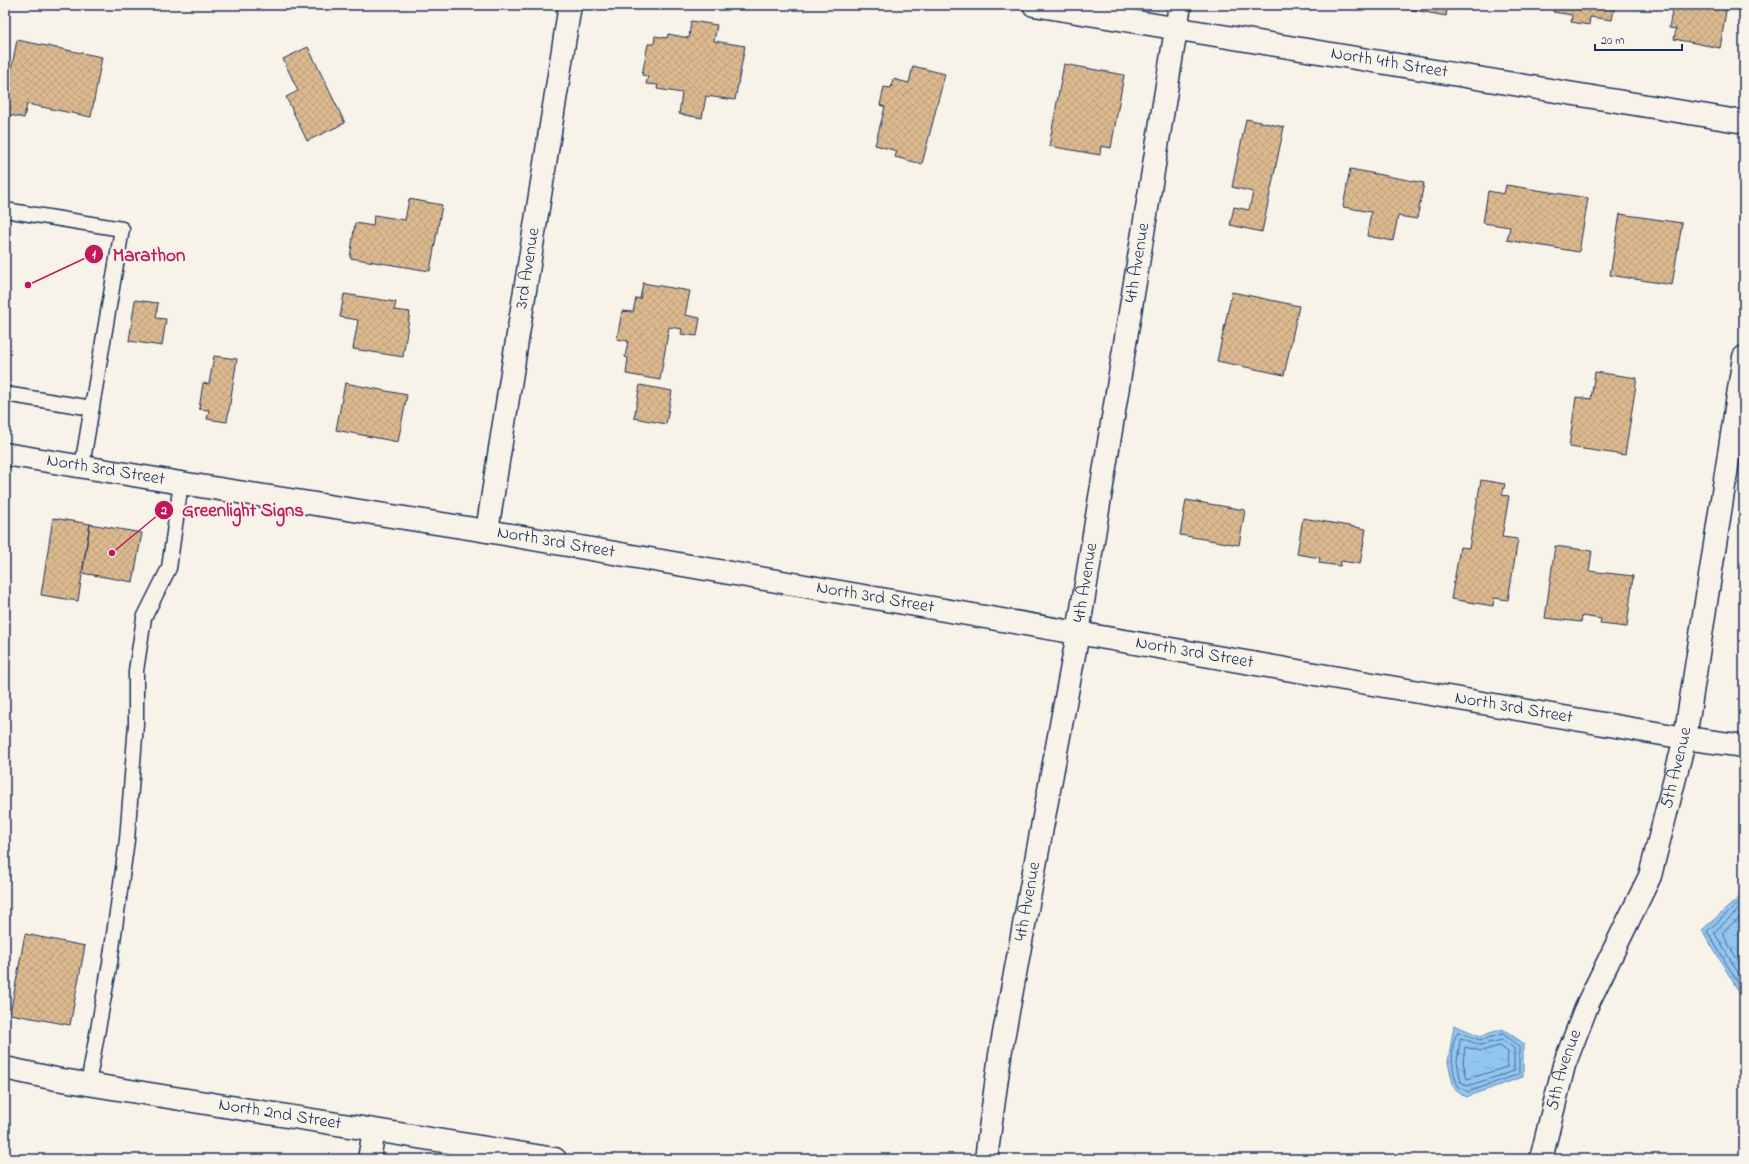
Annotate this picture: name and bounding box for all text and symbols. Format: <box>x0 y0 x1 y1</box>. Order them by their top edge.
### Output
scale bar <box>1595 26 1682 52</box>
text: 20 m <box>1601 32 1624 50</box>
street label: North 4th Street <box>1329 41 1450 86</box>
street label: 4th Avenue <box>1119 220 1158 305</box>
street label: 3rd Avenue <box>509 225 548 311</box>
callout: Marathon <box>84 238 193 269</box>
text: Marathon <box>113 243 185 270</box>
text: 1 <box>92 246 96 264</box>
street label: North 3rd Street <box>45 448 167 493</box>
callout: Greenlight Signs <box>154 494 312 525</box>
text: Greenlight Signs <box>182 498 304 527</box>
text: 2 <box>160 502 167 520</box>
street label: North 3rd Street <box>495 520 617 566</box>
street label: 4th Avenue <box>1067 540 1106 625</box>
street label: North 3rd Street <box>814 575 936 621</box>
street label: North 3rd Street <box>1133 630 1255 676</box>
street label: North 3rd Street <box>1453 685 1575 731</box>
street label: 5th Avenue <box>1655 725 1700 812</box>
street label: 4th Avenue <box>1008 859 1049 943</box>
street label: 5th Avenue <box>1540 1025 1590 1113</box>
street label: North 2nd Street <box>217 1092 343 1138</box>

